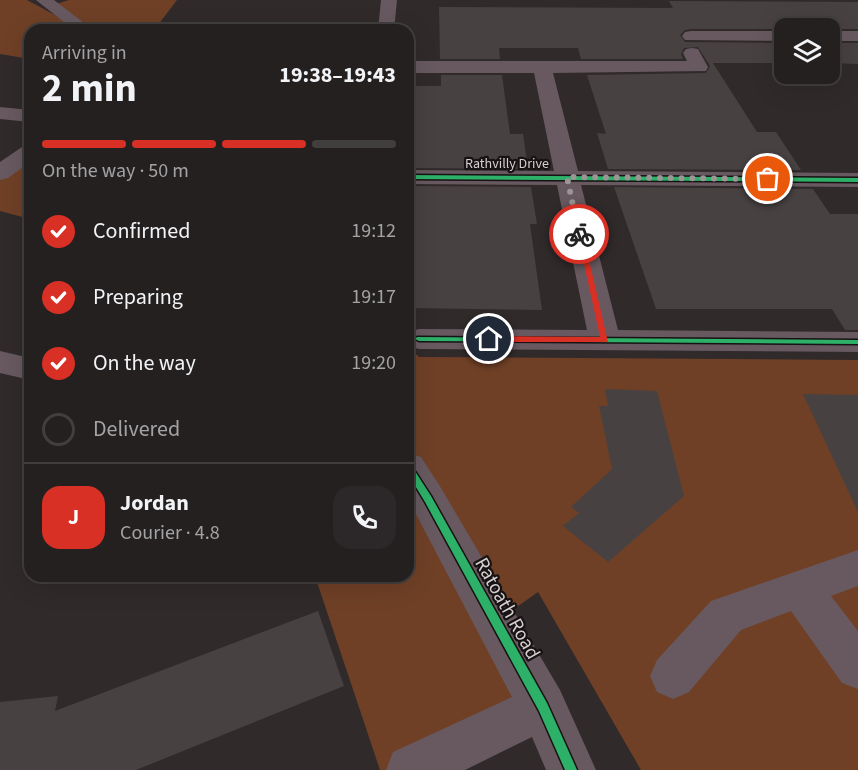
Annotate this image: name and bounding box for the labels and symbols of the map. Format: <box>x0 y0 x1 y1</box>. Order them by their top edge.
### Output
pin <box>742 153 793 204</box>
street label: Rathvilly Drive <box>465 154 549 174</box>
courier <box>549 204 609 264</box>
pin <box>463 313 514 364</box>
street label: Ratoath Road <box>468 552 547 664</box>

